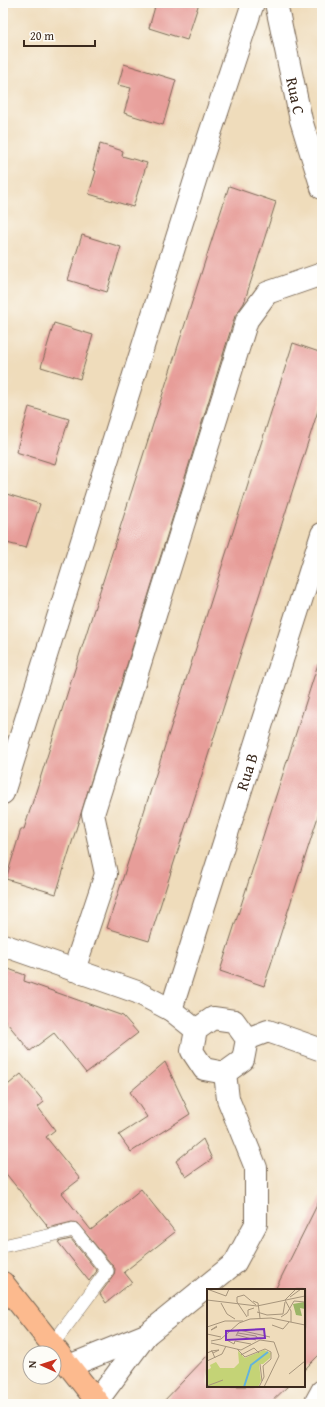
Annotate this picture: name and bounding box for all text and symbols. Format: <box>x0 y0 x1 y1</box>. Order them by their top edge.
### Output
scale bar <box>24 22 95 48</box>
text: 20 m <box>30 27 54 44</box>
street label: Rua C <box>280 75 312 117</box>
street label: Rua B <box>229 750 264 793</box>
inset map <box>207 1289 305 1387</box>
north arrow <box>22 1345 62 1385</box>
text: N <box>24 1360 40 1369</box>

